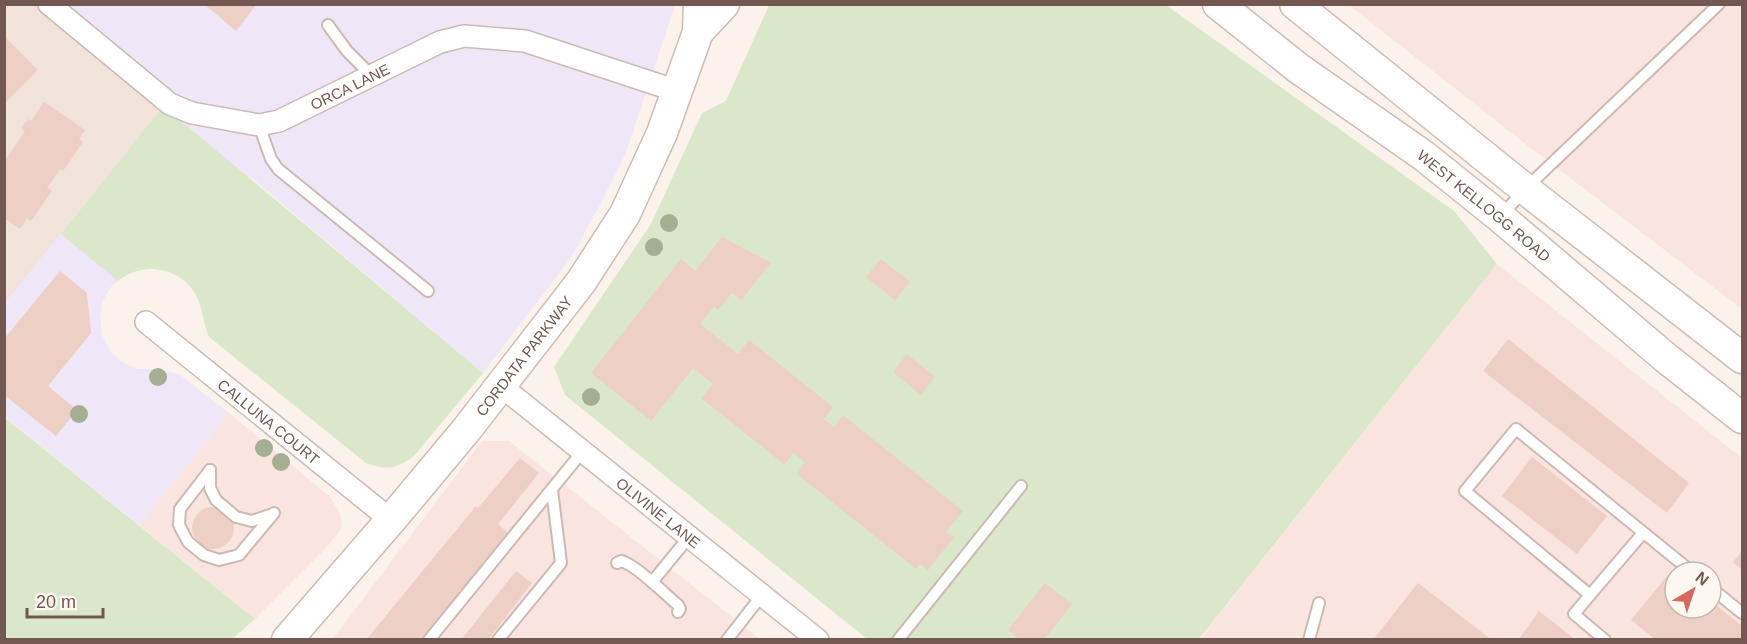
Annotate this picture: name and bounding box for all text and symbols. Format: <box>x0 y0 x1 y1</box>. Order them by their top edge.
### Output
street label: ORCA LANE <box>307 60 392 113</box>
street label: WEST KELLOGG ROAD <box>1414 146 1554 265</box>
street label: CORDATA PARKWAY <box>472 293 575 419</box>
street label: CALLUNA COURT <box>215 375 323 467</box>
street label: OLIVINE LANE <box>613 474 704 551</box>
north arrow <box>1663 560 1723 620</box>
text: N <box>1692 568 1712 589</box>
scale bar <box>27 581 104 619</box>
text: 20 m <box>36 592 76 612</box>

